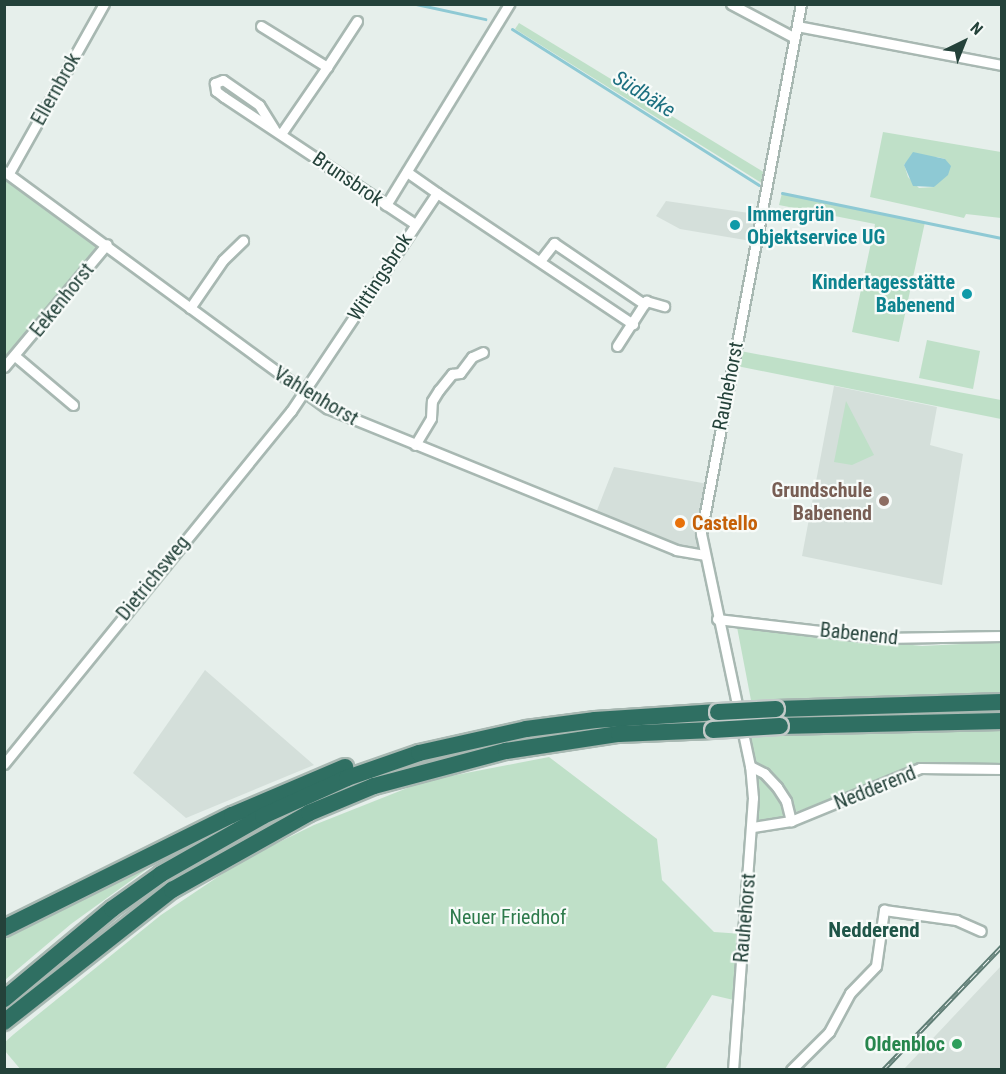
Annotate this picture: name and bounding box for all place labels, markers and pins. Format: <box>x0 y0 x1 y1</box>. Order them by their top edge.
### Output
place label: Immergrün Objektservice UG <box>747 202 885 249</box>
marker: Immergrün Objektservice UG <box>728 218 742 232</box>
place label: Kindertagesstätte Babenend <box>812 270 955 317</box>
marker: Kindertagesstätte Babenend <box>960 287 974 301</box>
place label: Grundschule Babenend <box>772 478 872 525</box>
marker: Grundschule Babenend <box>877 494 891 508</box>
place label: Castello <box>692 511 758 535</box>
marker: Castello <box>673 516 687 530</box>
place label: Oldenbloc <box>864 1032 945 1056</box>
marker: Oldenbloc <box>950 1037 964 1051</box>

